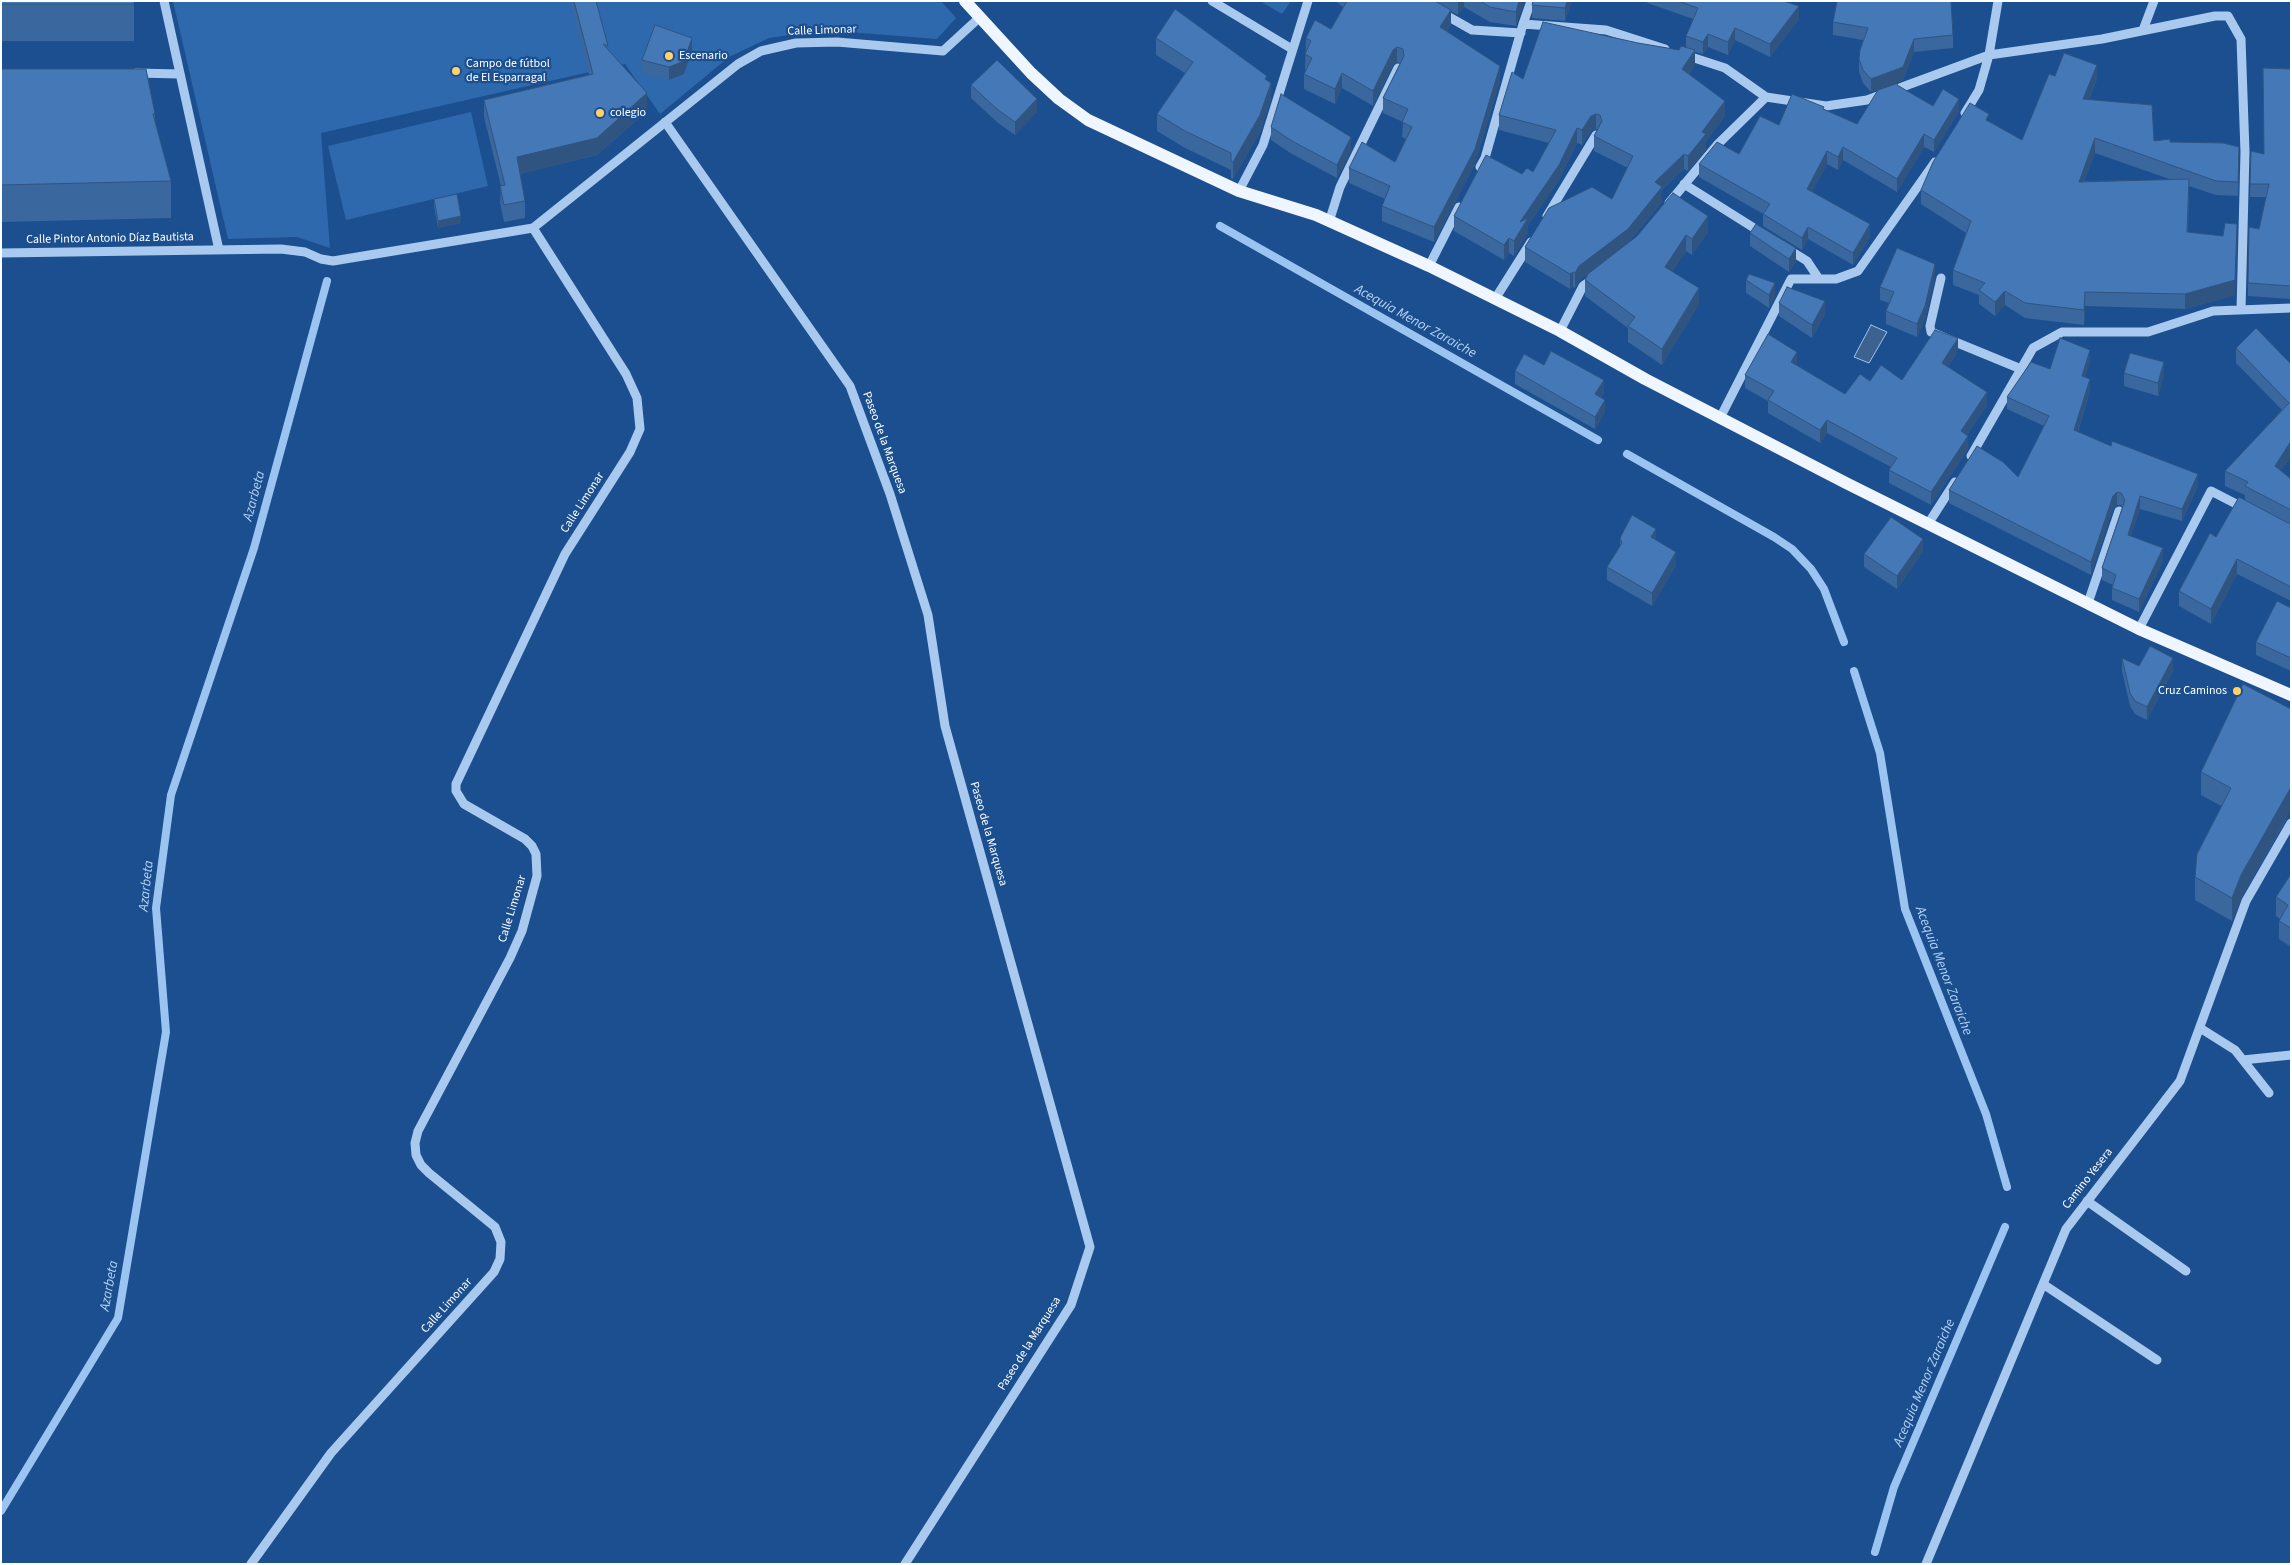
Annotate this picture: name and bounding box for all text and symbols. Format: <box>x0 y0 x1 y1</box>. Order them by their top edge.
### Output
street label: Calle Limonar <box>787 23 857 39</box>
place label: Escenario <box>679 49 728 63</box>
marker: Escenario <box>663 50 675 62</box>
place label: Campo de fútbol de El Esparragal <box>466 57 550 85</box>
marker: Campo de fútbol de El Esparragal <box>450 65 462 77</box>
place label: colegio <box>610 106 646 120</box>
marker: colegio <box>594 107 606 119</box>
street label: Calle Pintor Antonio Díaz Bautista <box>26 230 194 248</box>
water label: Acequia Menor Zaraiche <box>1351 281 1479 363</box>
street label: Paseo de la Marquesa <box>859 390 909 496</box>
water label: Azarbeta <box>240 469 270 523</box>
street label: Calle Limonar <box>558 470 608 536</box>
place label: Cruz Caminos <box>2158 684 2227 698</box>
marker: Cruz Caminos <box>2231 685 2243 697</box>
street label: Paseo de la Marquesa <box>966 780 1010 888</box>
water label: Azarbeta <box>136 860 158 912</box>
street label: Calle Limonar <box>496 874 530 944</box>
water label: Acequia Menor Zaraiche <box>1911 904 1975 1038</box>
street label: Camino Yesera <box>2060 1146 2116 1212</box>
water label: Azarbeta <box>97 1259 123 1313</box>
street label: Calle Limonar <box>418 1275 476 1337</box>
street label: Paseo de la Marquesa <box>995 1294 1065 1394</box>
water label: Acequia Menor Zaraiche <box>1891 1317 1959 1449</box>

